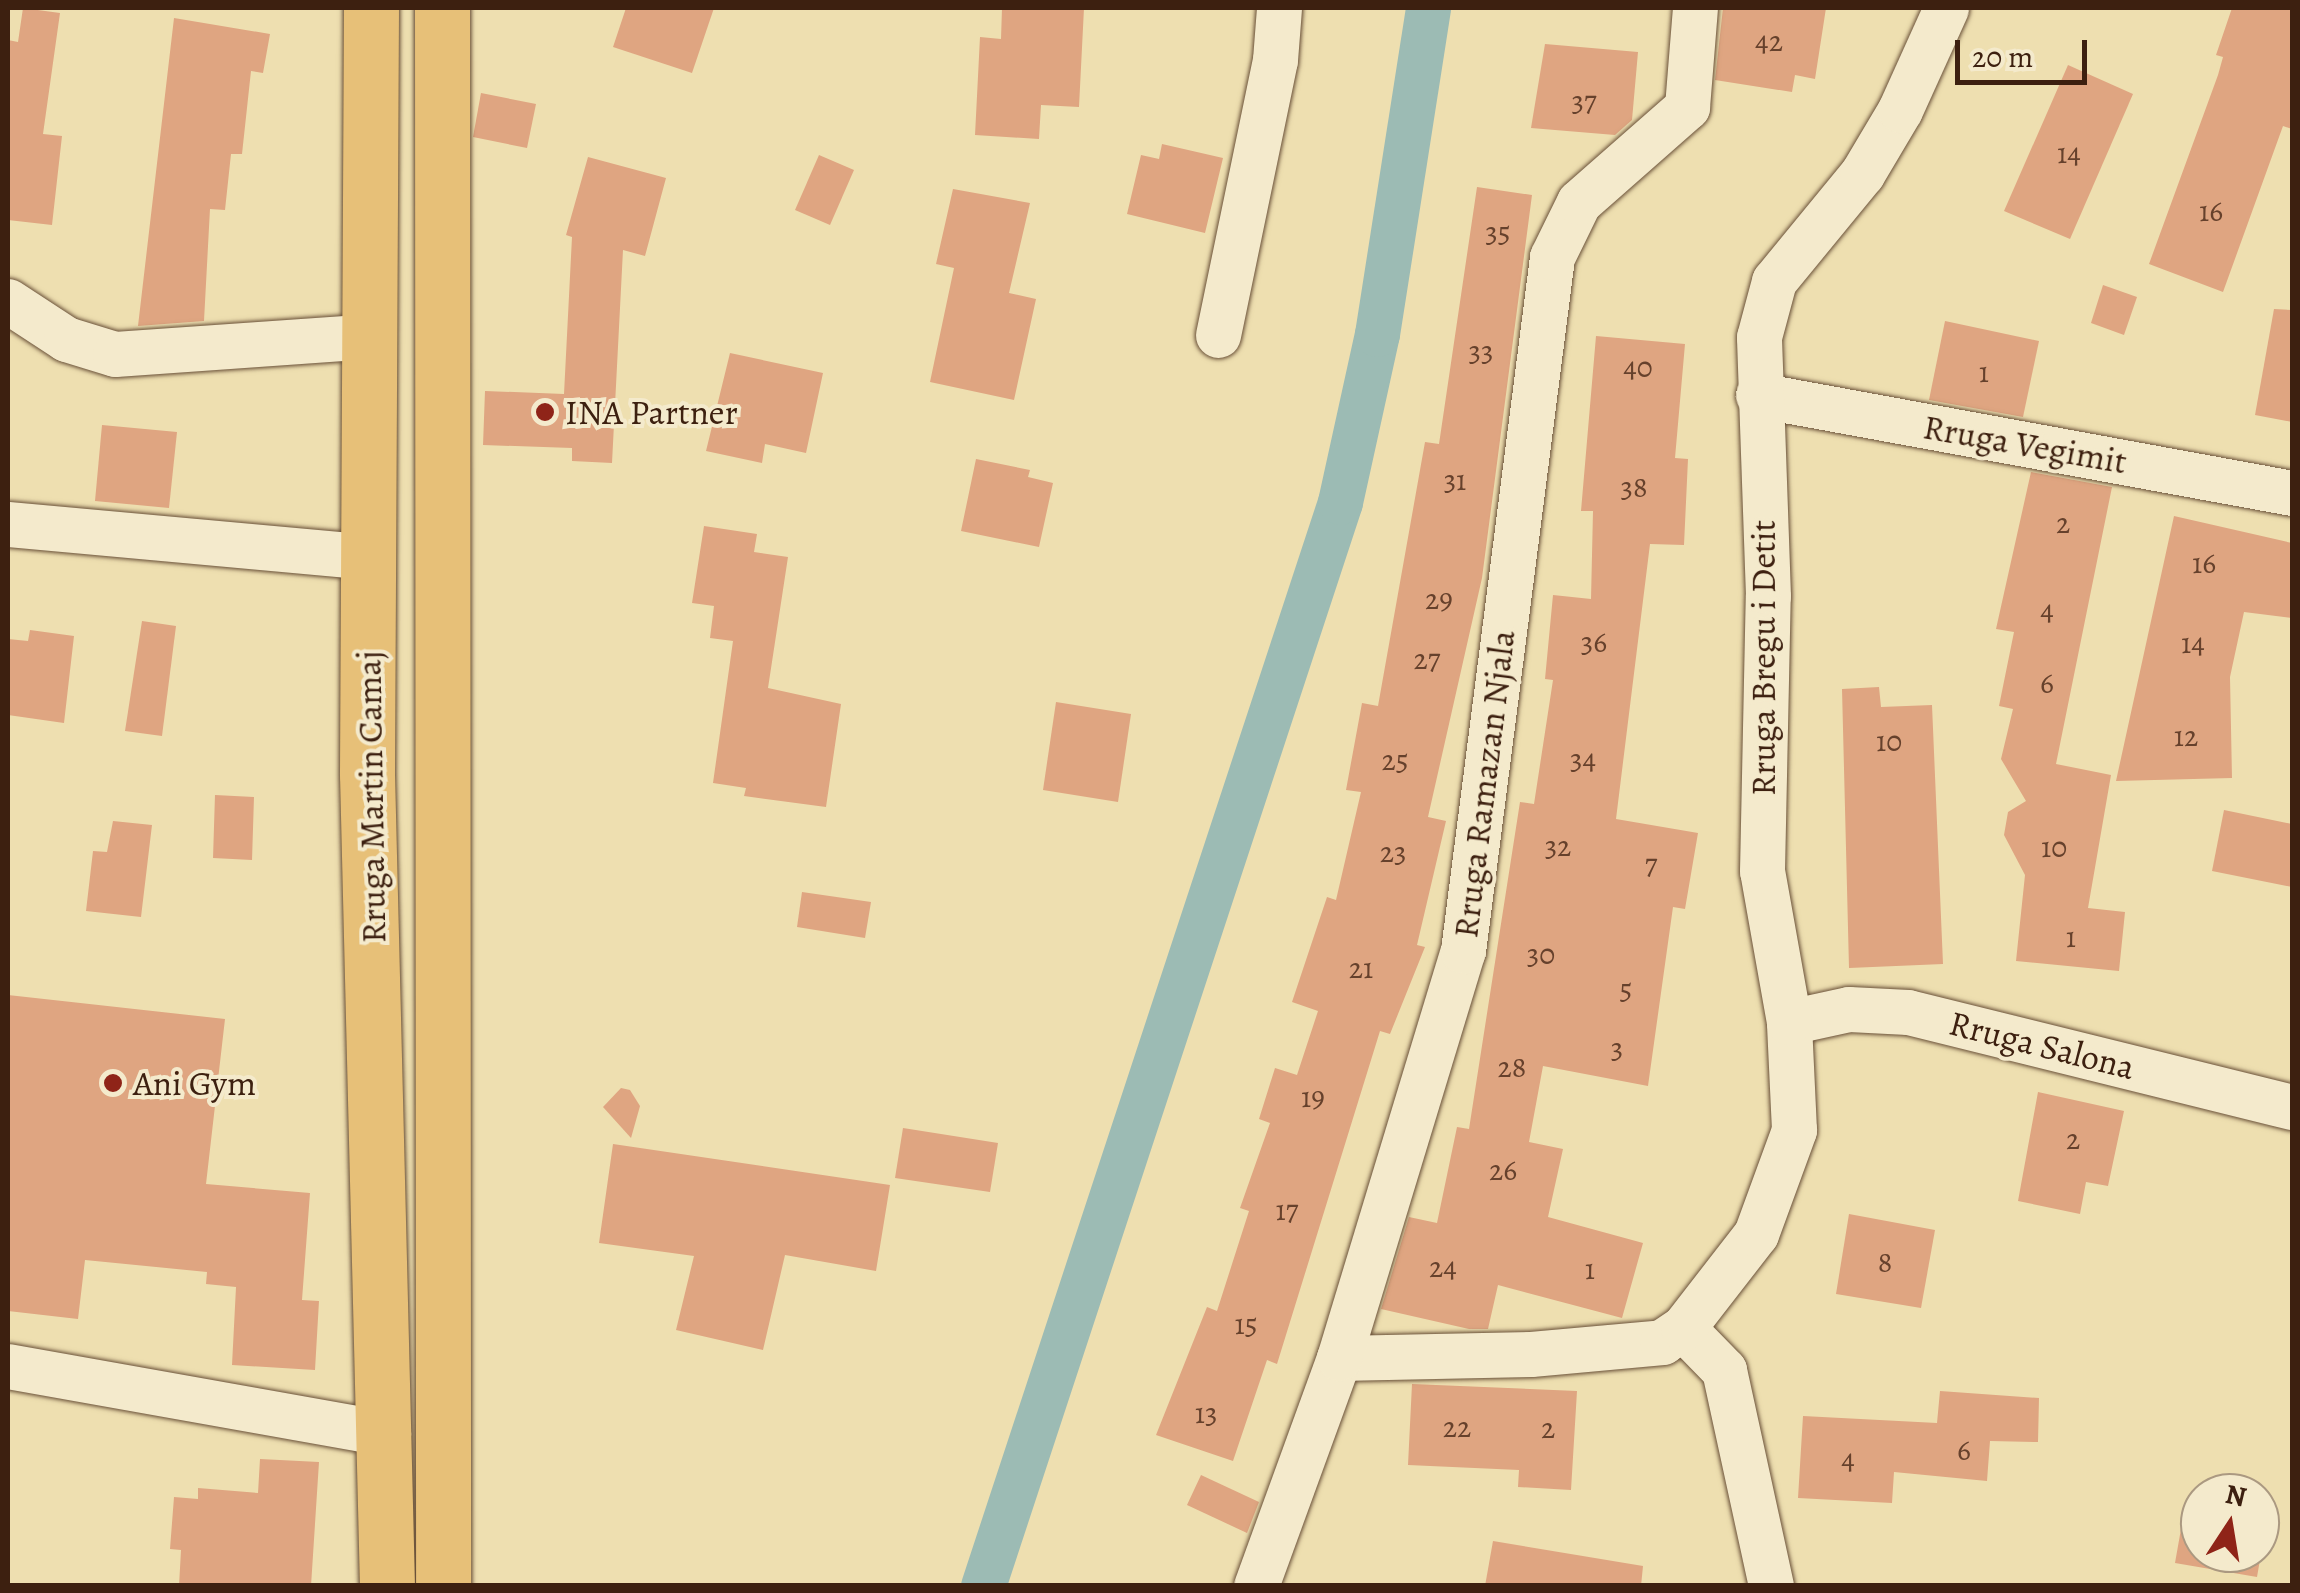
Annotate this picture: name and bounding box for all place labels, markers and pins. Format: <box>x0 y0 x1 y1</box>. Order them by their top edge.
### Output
place label: INA Partner <box>565 391 738 433</box>
marker: INA Partner <box>534 401 556 423</box>
place label: Ani Gym <box>133 1062 256 1104</box>
marker: Ani Gym <box>102 1072 124 1094</box>

